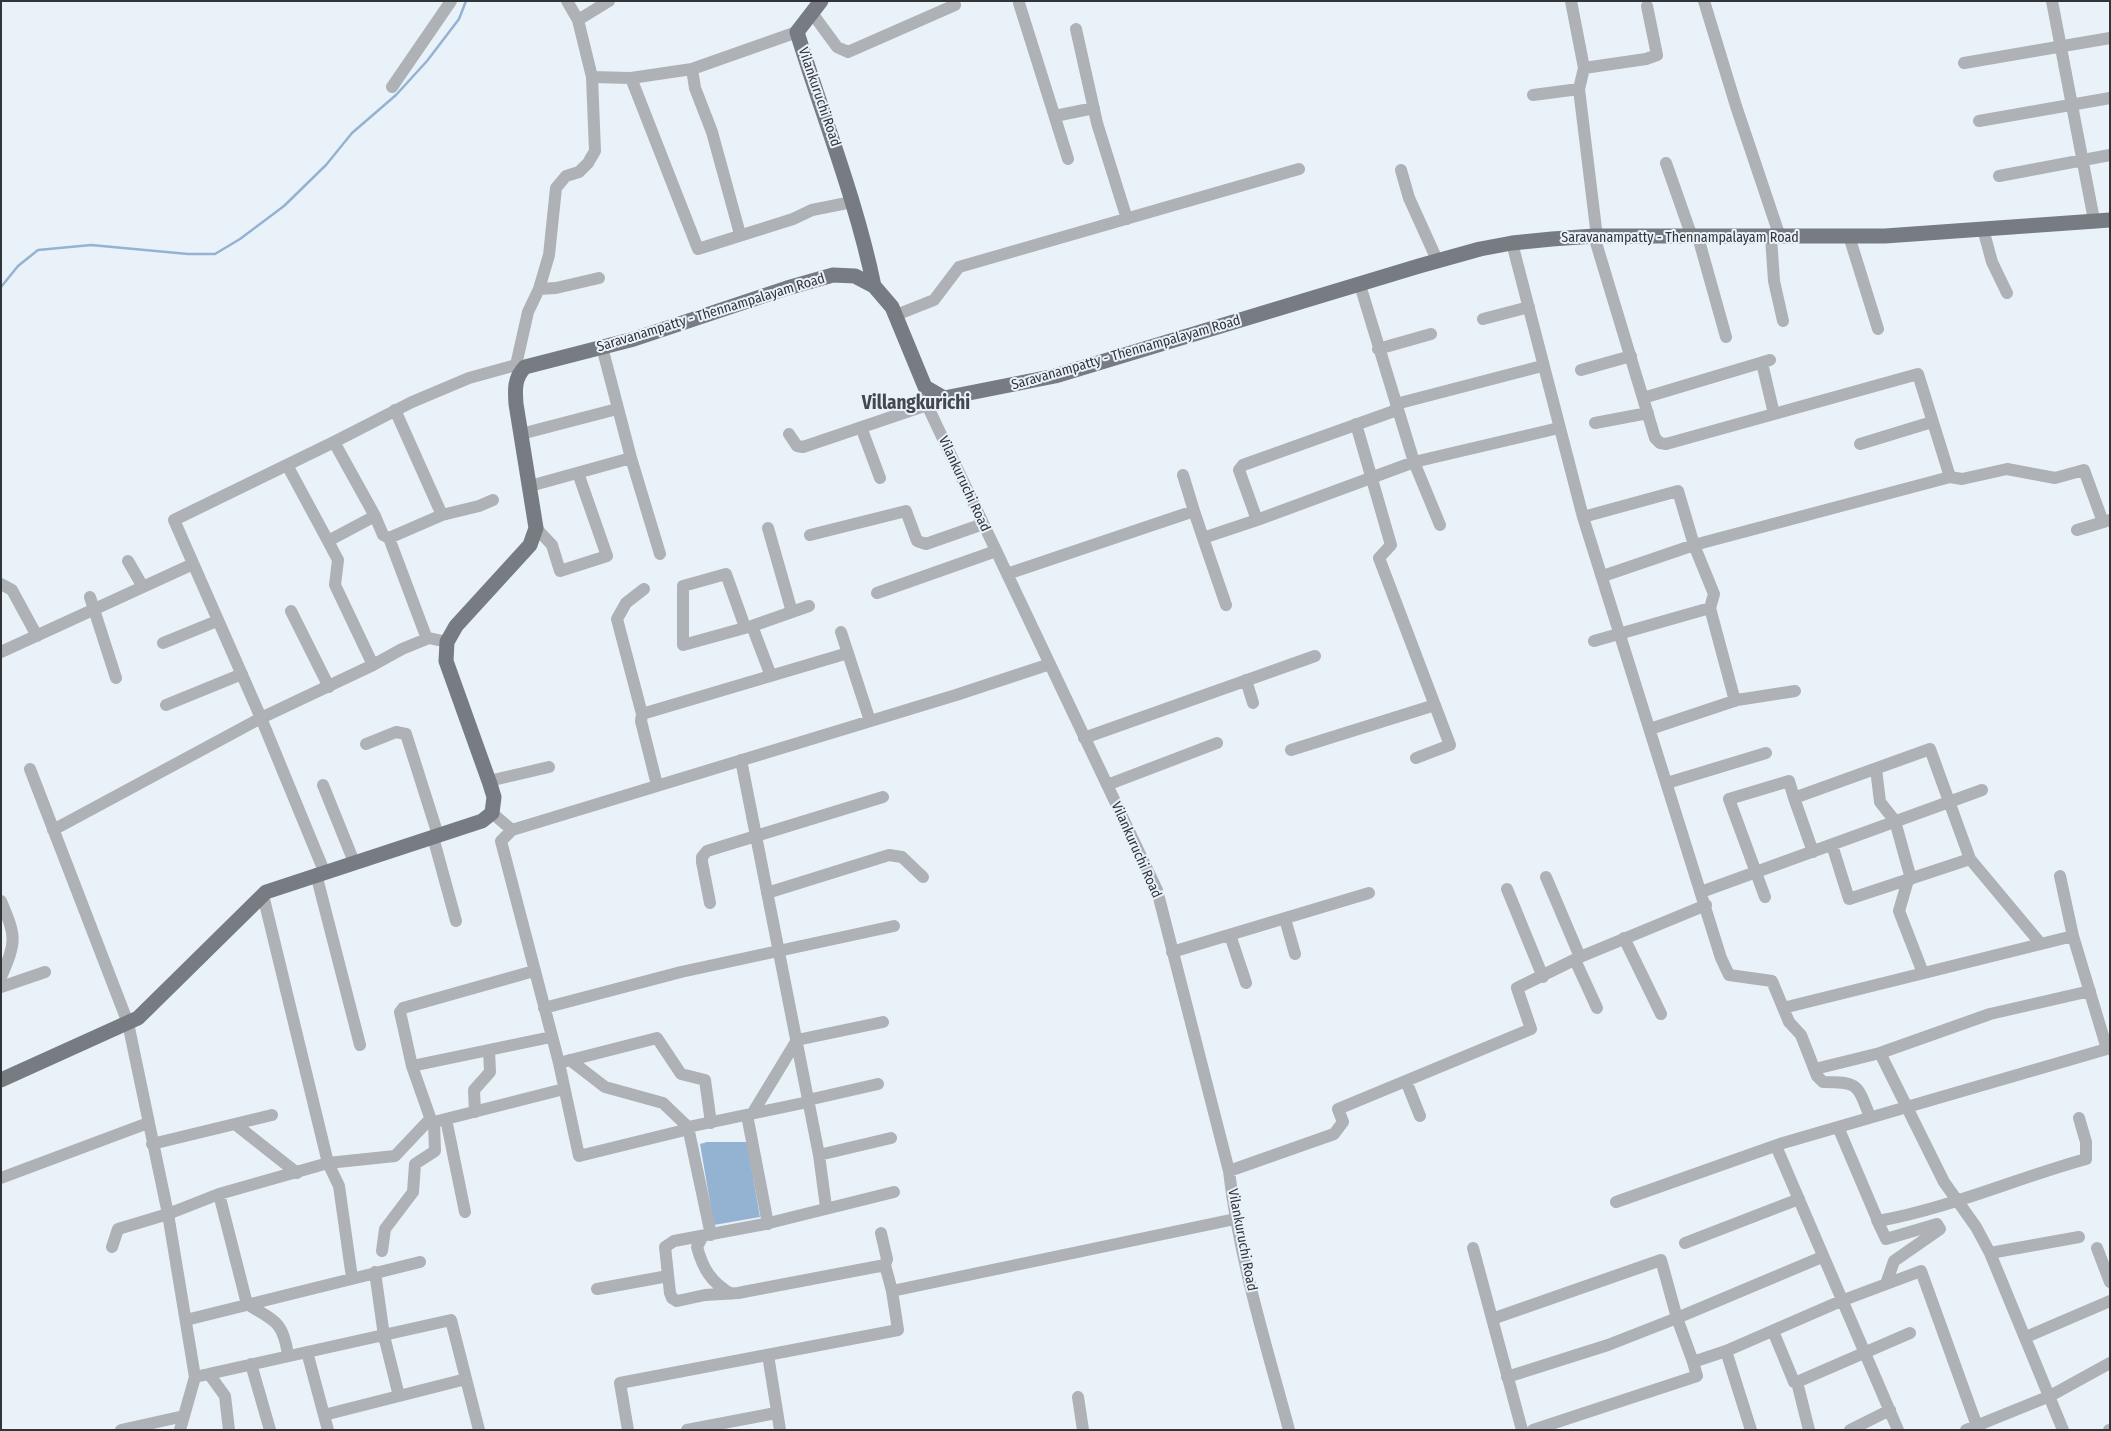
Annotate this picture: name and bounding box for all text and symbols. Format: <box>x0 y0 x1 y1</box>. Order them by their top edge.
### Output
street label: Vilankuruchi Road <box>794 45 844 149</box>
street label: Saravanampatty - Thennampalayam Road <box>1561 230 1799 246</box>
street label: Saravanampatty - Thennampalayam Road <box>595 270 827 356</box>
street label: Saravanampatty - Thennampalayam Road <box>1010 312 1242 394</box>
district label: Villangkurichi <box>862 393 970 415</box>
street label: Vilankuruchi Road <box>934 433 994 535</box>
street label: Vilankuruchi Road <box>1107 799 1165 901</box>
street label: Vilankuruchi Road <box>1224 1188 1260 1292</box>

